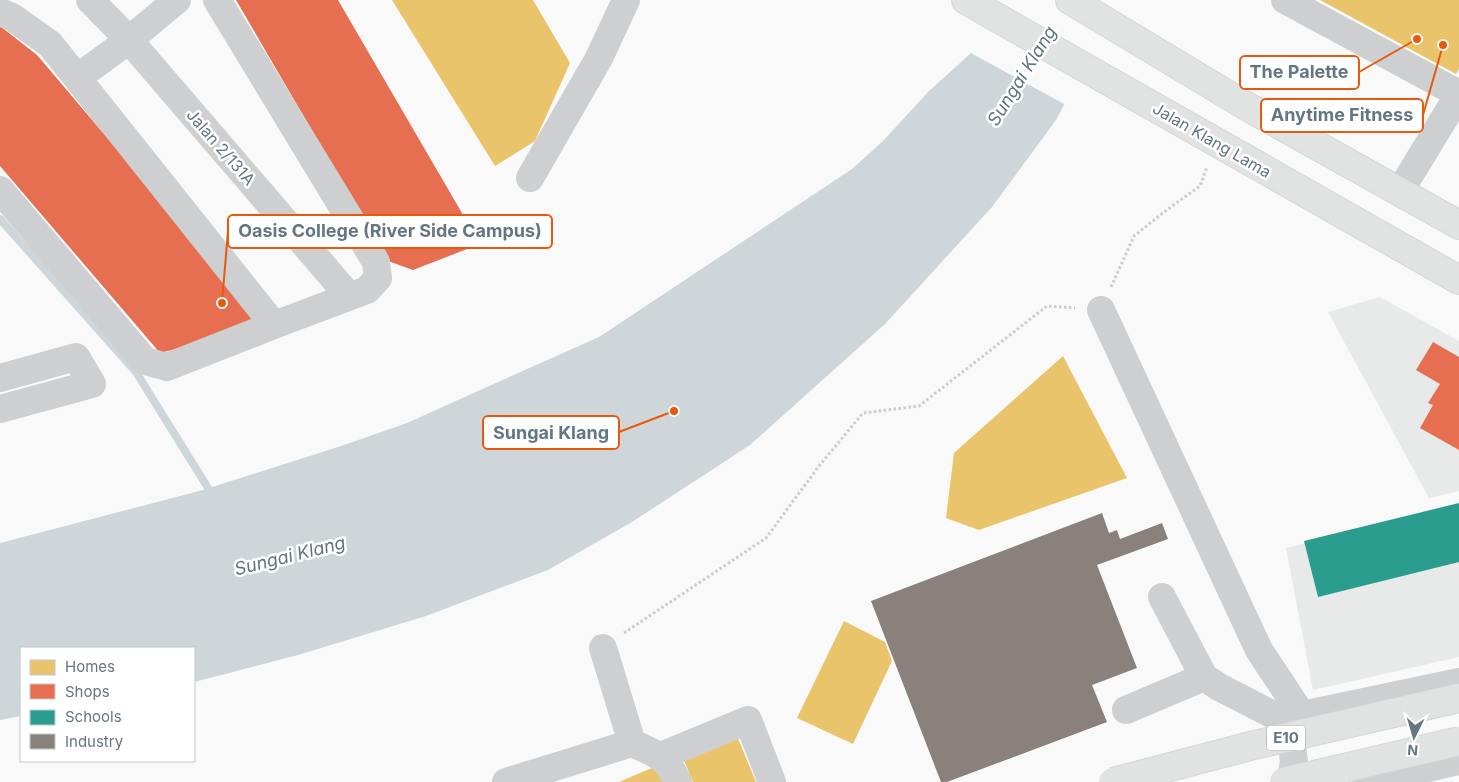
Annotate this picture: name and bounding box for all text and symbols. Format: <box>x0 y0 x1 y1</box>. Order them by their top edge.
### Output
water label: Sungai Klang <box>983 22 1061 129</box>
callout: The Palette <box>1240 56 1359 89</box>
text: The Palette <box>1250 61 1349 82</box>
street label: Jalan Klang Lama <box>1149 98 1275 182</box>
callout: Anytime Fitness <box>1261 99 1423 132</box>
text: Anytime Fitness <box>1271 104 1413 125</box>
street label: Jalan 2/131A <box>182 105 260 189</box>
callout: Oasis College (River Side Campus) <box>228 215 552 248</box>
text: Oasis College (River Side Campus) <box>238 220 542 241</box>
callout: Sungai Klang <box>483 416 619 449</box>
text: Sungai Klang <box>493 422 609 443</box>
water label: Sungai Klang <box>232 532 347 579</box>
legend <box>20 647 195 762</box>
text: Homes <box>65 657 115 676</box>
text: Shops <box>65 682 110 701</box>
text: Schools <box>65 707 122 726</box>
north arrow <box>1389 712 1439 762</box>
road number: E10 <box>1267 726 1305 750</box>
text: Industry <box>65 732 124 751</box>
text: N <box>1407 742 1419 759</box>

